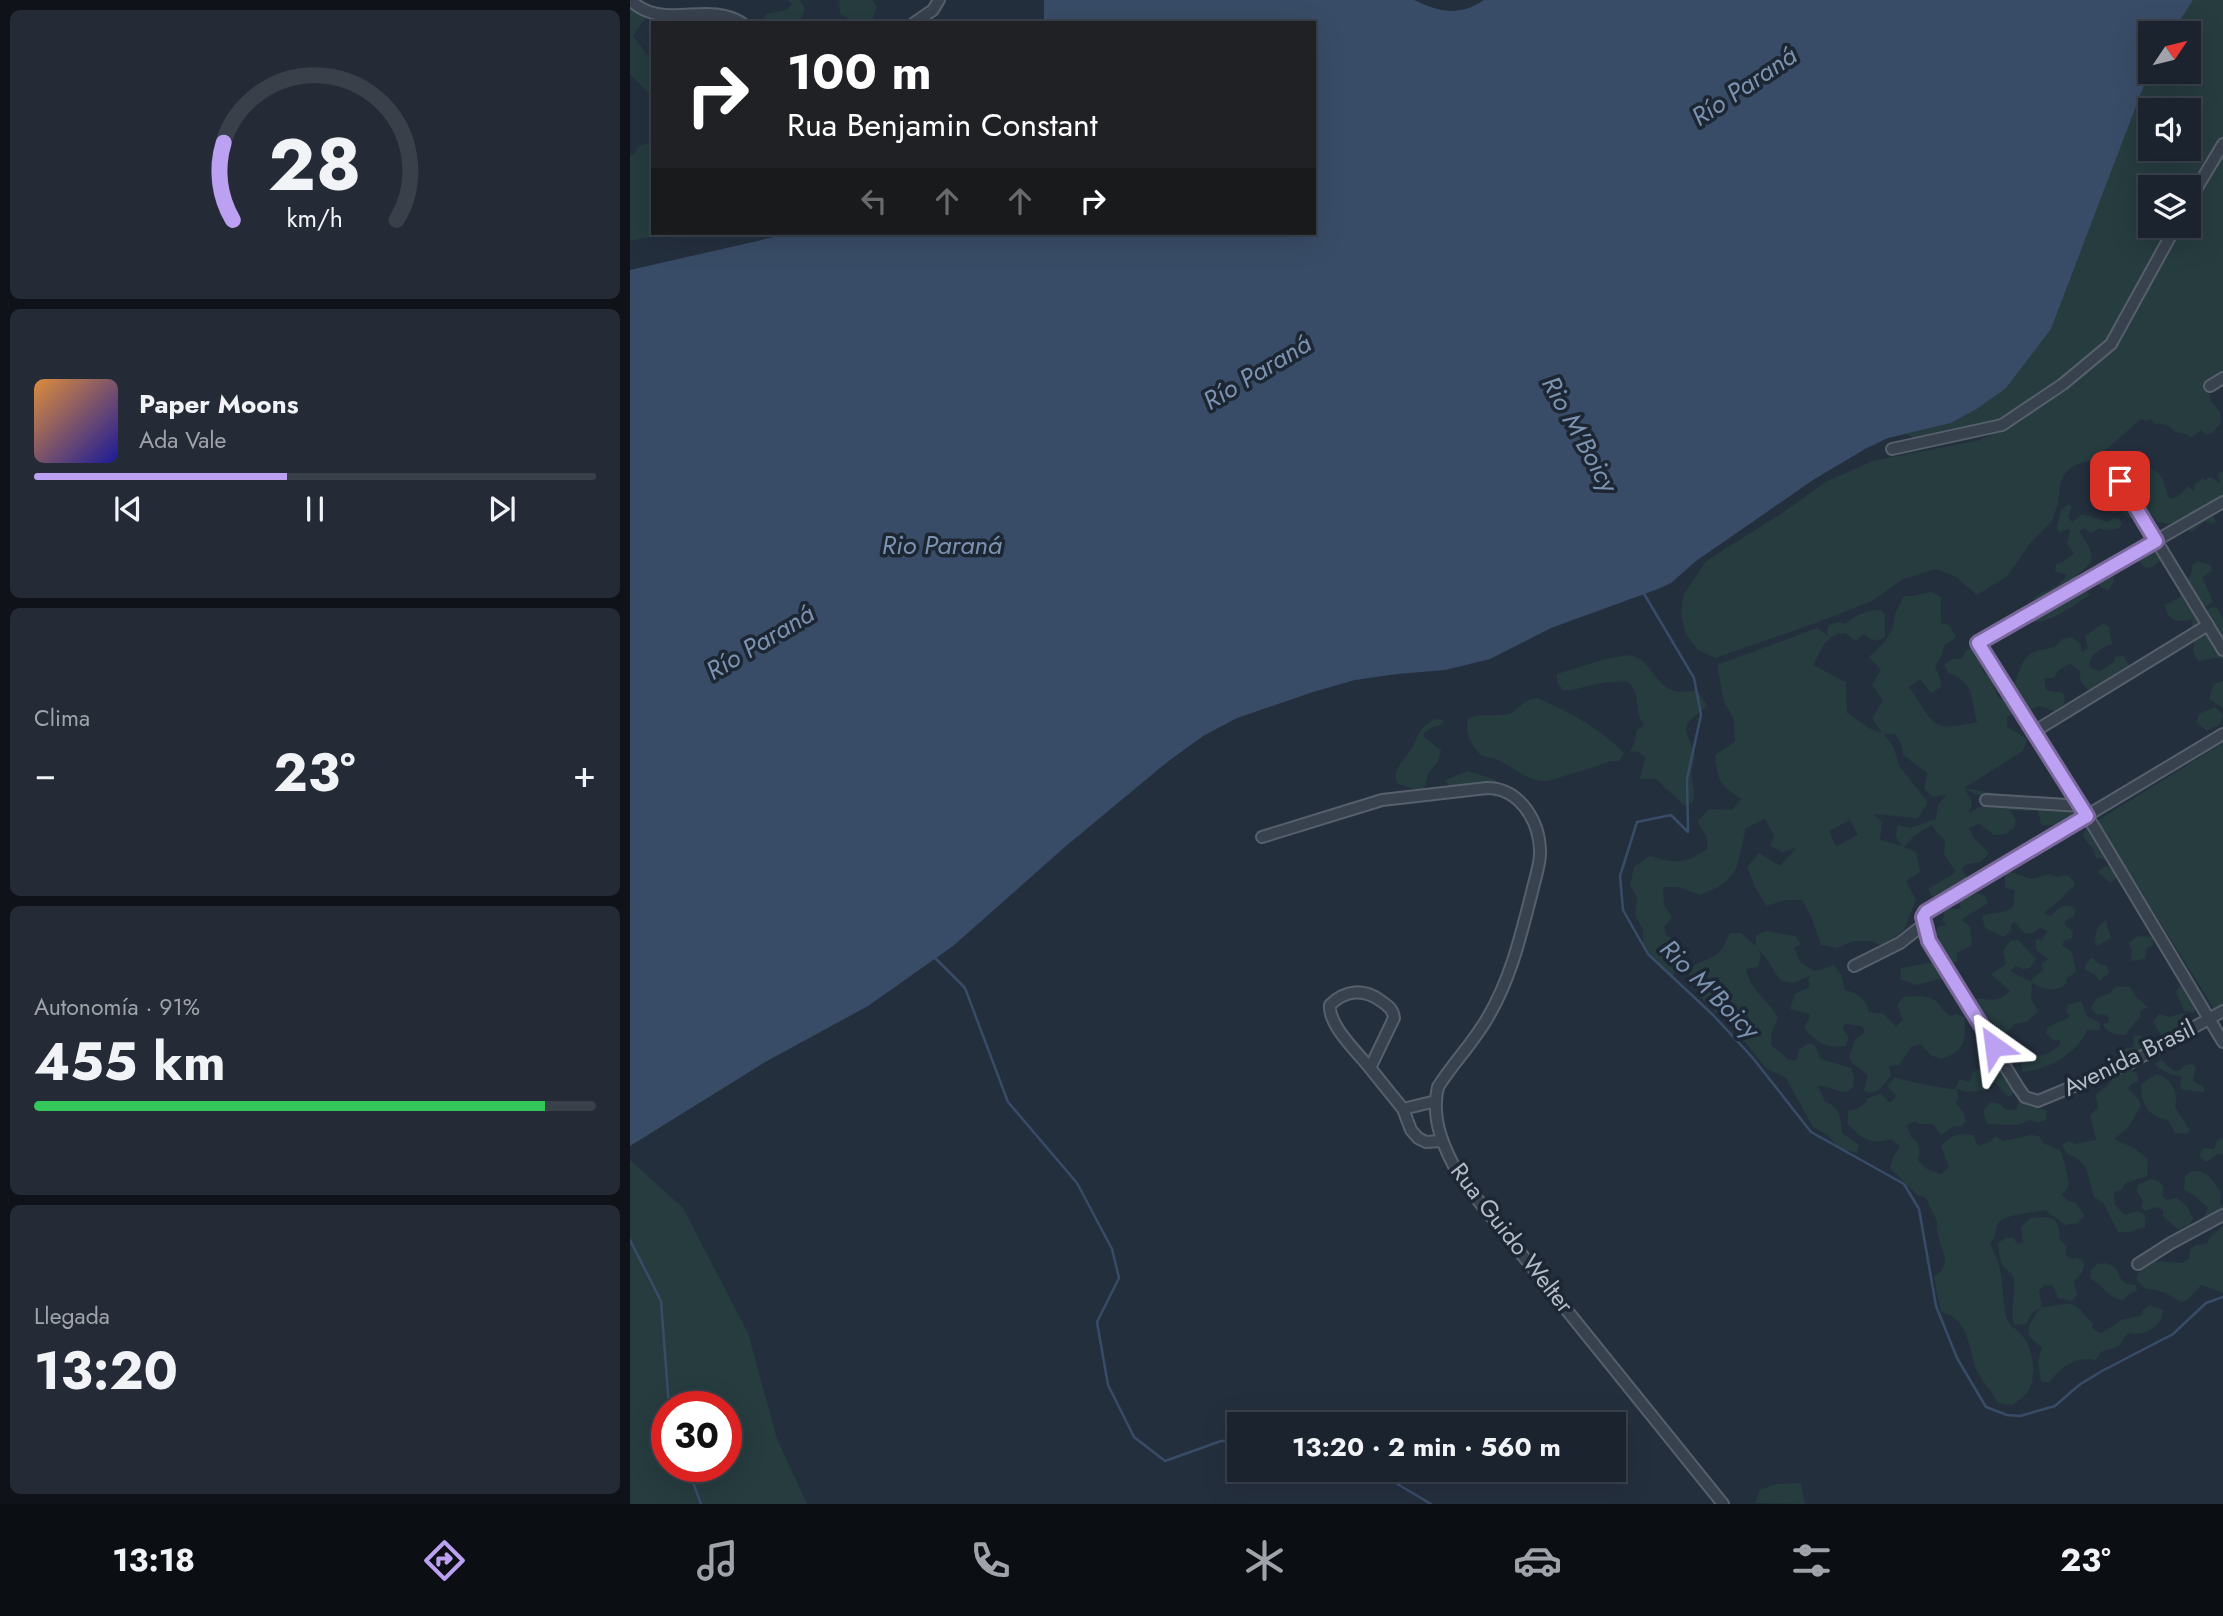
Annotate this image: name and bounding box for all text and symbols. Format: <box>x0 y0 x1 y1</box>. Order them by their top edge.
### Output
north arrow <box>2138 21 2202 84</box>
map controls <box>2138 21 2201 238</box>
water label: Río Paraná <box>1683 36 1805 135</box>
text: 100 m <box>787 37 932 107</box>
icon: right <box>672 49 763 140</box>
button: sound <box>2138 98 2201 161</box>
text: Rua Benjamin Constant <box>787 102 1098 148</box>
text: 28 <box>268 113 362 218</box>
button: layers <box>2138 175 2201 238</box>
icon: left <box>855 182 893 220</box>
icon: ahead <box>928 182 966 220</box>
icon: ahead <box>1001 182 1039 220</box>
icon: right <box>1074 182 1112 220</box>
text: km/h <box>287 200 343 236</box>
water label: Río Paraná <box>1196 324 1319 419</box>
water label: Rio M'Boicy <box>1532 369 1628 501</box>
text: Paper Moons <box>139 385 299 423</box>
text: Ada Vale <box>139 423 226 457</box>
pin <box>2090 451 2150 511</box>
icon: arrive <box>2101 462 2139 500</box>
icon: previous <box>109 490 147 528</box>
icon: pause <box>296 490 334 528</box>
icon: next <box>483 490 521 528</box>
water label: Rio Paraná <box>882 526 1003 564</box>
water label: Río Paraná <box>699 594 822 689</box>
text: Clima <box>34 701 90 735</box>
text: 23° <box>274 735 355 811</box>
text: − <box>34 746 56 801</box>
text: + <box>573 746 596 801</box>
water label: Rio M'Boicy <box>1651 930 1770 1049</box>
text: Autonomía · 91% <box>34 990 200 1024</box>
position arrow <box>1957 1009 2031 1083</box>
street label: Avenida Brasil <box>2057 1010 2201 1105</box>
text: 455 km <box>34 1024 226 1100</box>
street label: Rua Guido Welter <box>1442 1155 1583 1321</box>
text: Llegada <box>34 1299 110 1333</box>
text: 13:20 <box>34 1333 178 1409</box>
speed limit sign: 30 <box>651 1391 742 1482</box>
text: 13:20 · 2 min · 560 m <box>1292 1428 1561 1466</box>
icon: directions <box>420 1536 469 1585</box>
icon: music <box>693 1536 742 1585</box>
icon: phone <box>966 1536 1015 1585</box>
icon: climate <box>1240 1536 1289 1585</box>
icon: car <box>1513 1536 1562 1585</box>
icon: filters <box>1787 1536 1836 1585</box>
text: 13:18 <box>112 1537 195 1583</box>
text: 23° <box>2060 1537 2111 1583</box>

